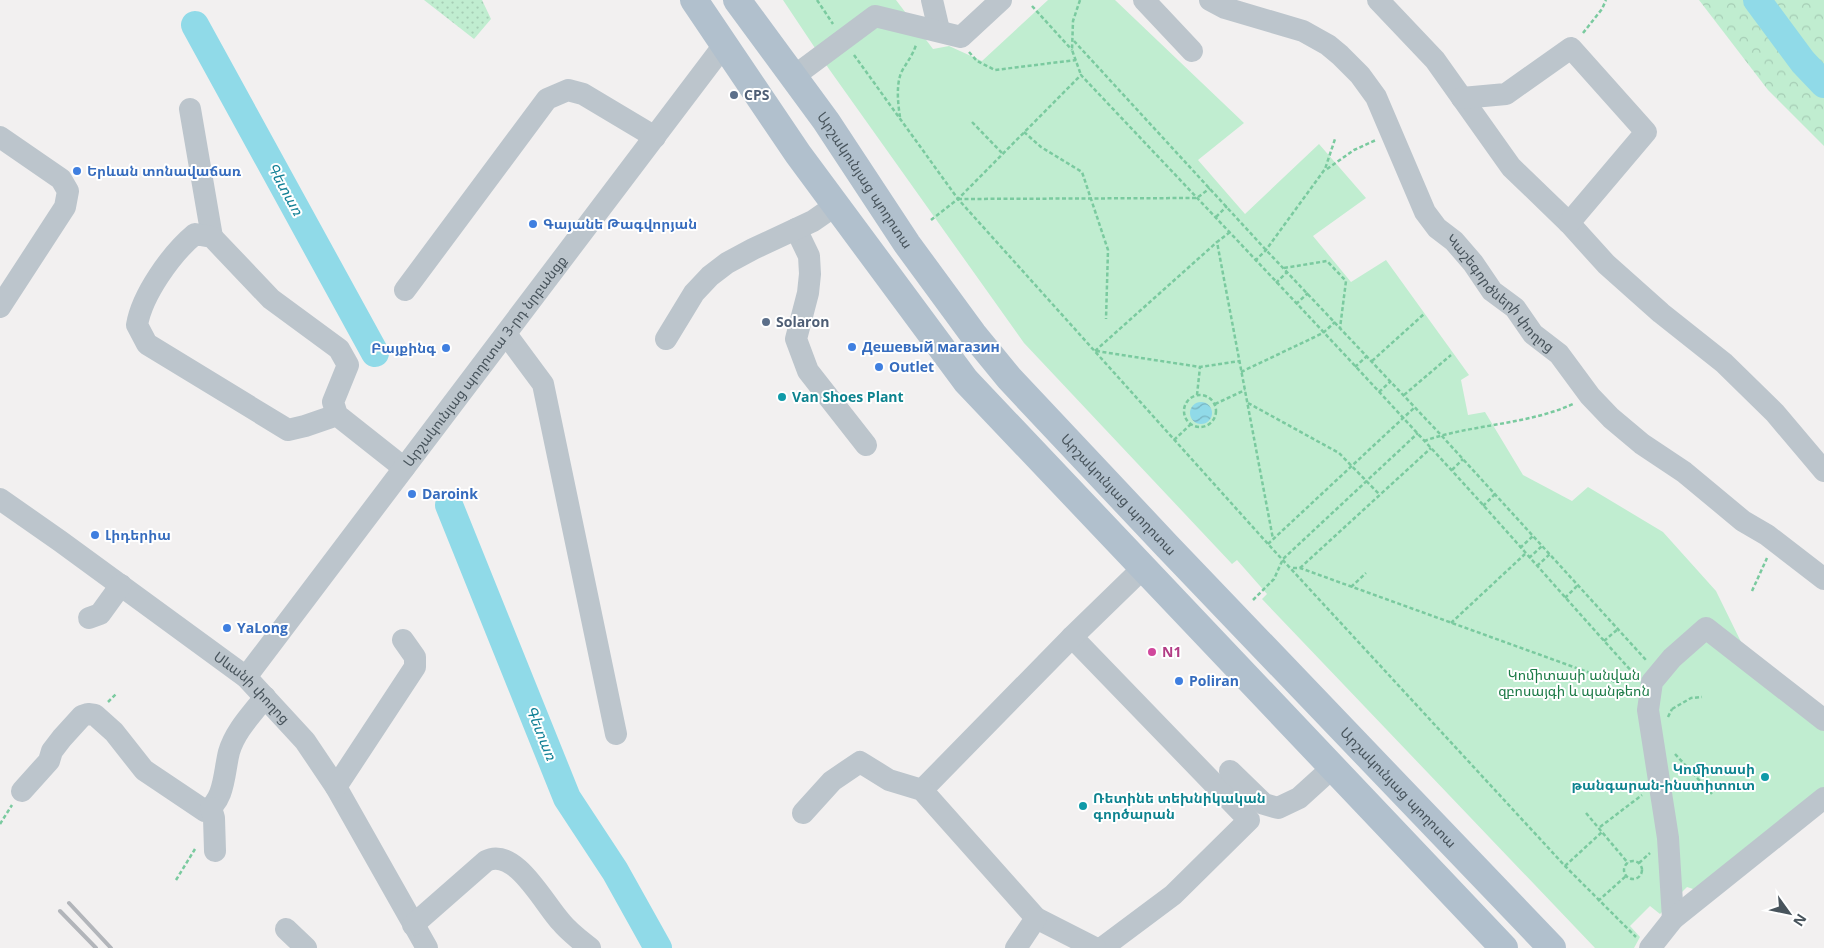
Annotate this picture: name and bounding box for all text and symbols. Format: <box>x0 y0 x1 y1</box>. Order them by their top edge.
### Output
place label: CPS <box>744 85 770 104</box>
marker: CPS <box>728 89 740 101</box>
street label: Արշակունյաց պողոտա <box>813 108 917 252</box>
water label: Գետառ <box>263 159 309 219</box>
place label: Երևան տոնավաճառ <box>87 161 242 180</box>
marker: Երևան տոնավաճառ <box>71 165 83 177</box>
place label: Գայանե Թագվորյան <box>543 214 697 233</box>
marker: Գայանե Թագվորյան <box>527 218 539 230</box>
street label: Կաշեգործների փողոց <box>1443 229 1559 356</box>
street label: Արշակունյաց պողոտա 3-րդ նրբանցք <box>398 251 571 471</box>
place label: Solaron <box>776 312 829 331</box>
marker: Solaron <box>760 316 772 328</box>
place label: Дешевый магазин <box>862 337 1000 356</box>
place label: Բայքինգ <box>371 338 436 357</box>
marker: Дешевый магазин <box>846 341 858 353</box>
marker: Բայքինգ <box>440 342 452 354</box>
place label: Outlet <box>889 357 934 376</box>
marker: Outlet <box>873 361 885 373</box>
place label: Van Shoes Plant <box>792 387 904 406</box>
marker: Van Shoes Plant <box>776 391 788 403</box>
street label: Արշակունյաց պողոտա <box>1057 429 1181 559</box>
place label: Daroink <box>422 484 478 503</box>
marker: Daroink <box>406 488 418 500</box>
place label: Լիդերիա <box>105 525 171 544</box>
marker: Լիդերիա <box>89 529 101 541</box>
place label: YaLong <box>237 618 288 637</box>
marker: YaLong <box>221 622 233 634</box>
place label: N1 <box>1162 642 1181 661</box>
marker: N1 <box>1146 646 1158 658</box>
street label: Սևանի փողոց <box>210 647 294 728</box>
park label: Կոմիտասի անվան զբոսայգի և պանթեոն <box>1498 665 1650 700</box>
place label: Poliran <box>1189 671 1239 690</box>
marker: Poliran <box>1173 675 1185 687</box>
water label: Գետառ <box>522 702 562 764</box>
street label: Արշակունյաց պողոտա <box>1336 723 1461 852</box>
place label: Կոմիտասի թանգարան-ինստիտուտ <box>1572 759 1755 794</box>
marker: Կոմիտասի թանգարան-ինստիտուտ <box>1759 771 1771 783</box>
place label: Ռետինե տեխնիկական գործարան <box>1093 788 1266 823</box>
marker: Ռետինե տեխնիկական գործարան <box>1077 800 1089 812</box>
north arrow <box>1764 888 1814 938</box>
text: N <box>1789 910 1811 930</box>

